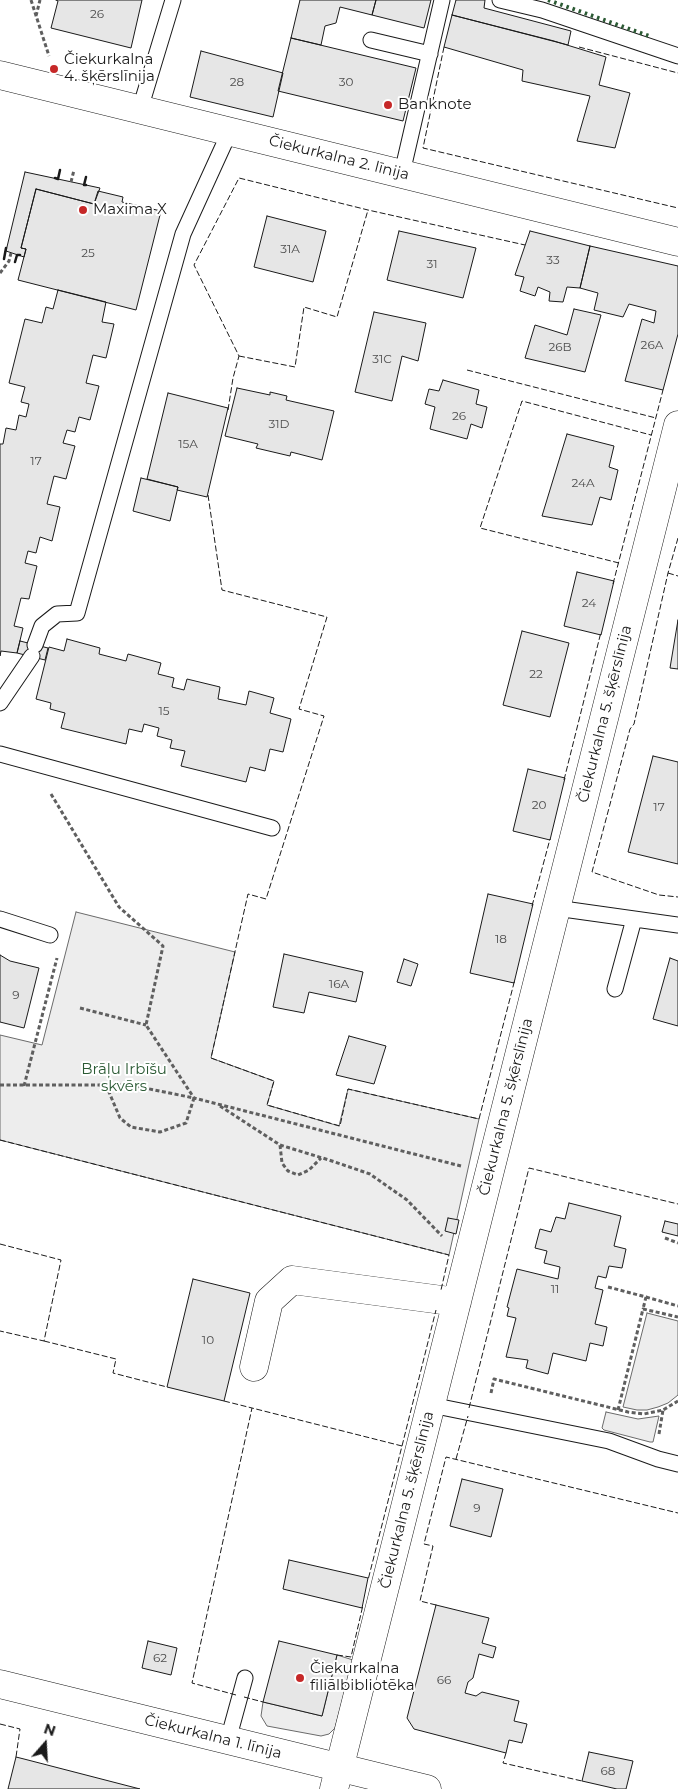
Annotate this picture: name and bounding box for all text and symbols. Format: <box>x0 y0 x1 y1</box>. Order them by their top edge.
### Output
house number: 26 <box>90 7 104 21</box>
place label: Čiekurkalna 4. šķērslīnija <box>64 51 155 86</box>
marker: Čiekurkalna 4. šķērslīnija <box>48 63 60 75</box>
house number: 28 <box>230 75 244 89</box>
house number: 30 <box>339 75 353 89</box>
place label: Banknote <box>398 96 472 114</box>
marker: Banknote <box>382 99 394 111</box>
street label: Čiekurkalna 2. līnija <box>267 132 411 184</box>
place label: Maxima X <box>93 201 167 219</box>
marker: Maxima X <box>77 204 89 216</box>
house number: 31A <box>280 242 300 256</box>
house number: 25 <box>81 246 95 260</box>
house number: 33 <box>546 253 560 267</box>
house number: 31 <box>426 257 438 271</box>
house number: 26A <box>641 338 663 352</box>
house number: 26B <box>548 340 572 354</box>
house number: 31C <box>372 352 392 366</box>
house number: 26 <box>452 409 466 423</box>
house number: 31D <box>268 417 290 431</box>
house number: 15A <box>178 437 198 451</box>
house number: 17 <box>30 454 42 468</box>
house number: 24A <box>571 476 595 490</box>
house number: 24 <box>582 596 596 610</box>
street label: Čiekurkalna 5. šķērslīnija <box>574 623 636 805</box>
house number: 22 <box>529 667 543 681</box>
house number: 15 <box>158 704 170 718</box>
house number: 20 <box>532 798 546 812</box>
house number: 17 <box>653 800 665 814</box>
house number: 18 <box>495 932 507 946</box>
house number: 16A <box>329 977 349 991</box>
house number: 9 <box>12 988 20 1002</box>
street label: Čiekurkalna 5. šķērslīnija <box>475 1016 537 1198</box>
park label: Brāļu Irbīšu skvērs <box>81 1061 167 1096</box>
house number: 11 <box>551 1282 559 1296</box>
house number: 10 <box>202 1333 214 1347</box>
street label: Čiekurkalna 5. šķērslīnija <box>376 1409 438 1591</box>
house number: 9 <box>473 1501 481 1515</box>
house number: 62 <box>153 1651 167 1665</box>
place label: Čiekurkalna filiālbibliotēka <box>310 1660 414 1695</box>
marker: Čiekurkalna filiālbibliotēka <box>294 1672 306 1684</box>
house number: 66 <box>437 1673 451 1687</box>
street label: Čiekurkalna 1. līnija <box>142 1711 284 1763</box>
north arrow <box>20 1719 70 1769</box>
text: N <box>42 1719 58 1740</box>
house number: 68 <box>601 1764 615 1778</box>

